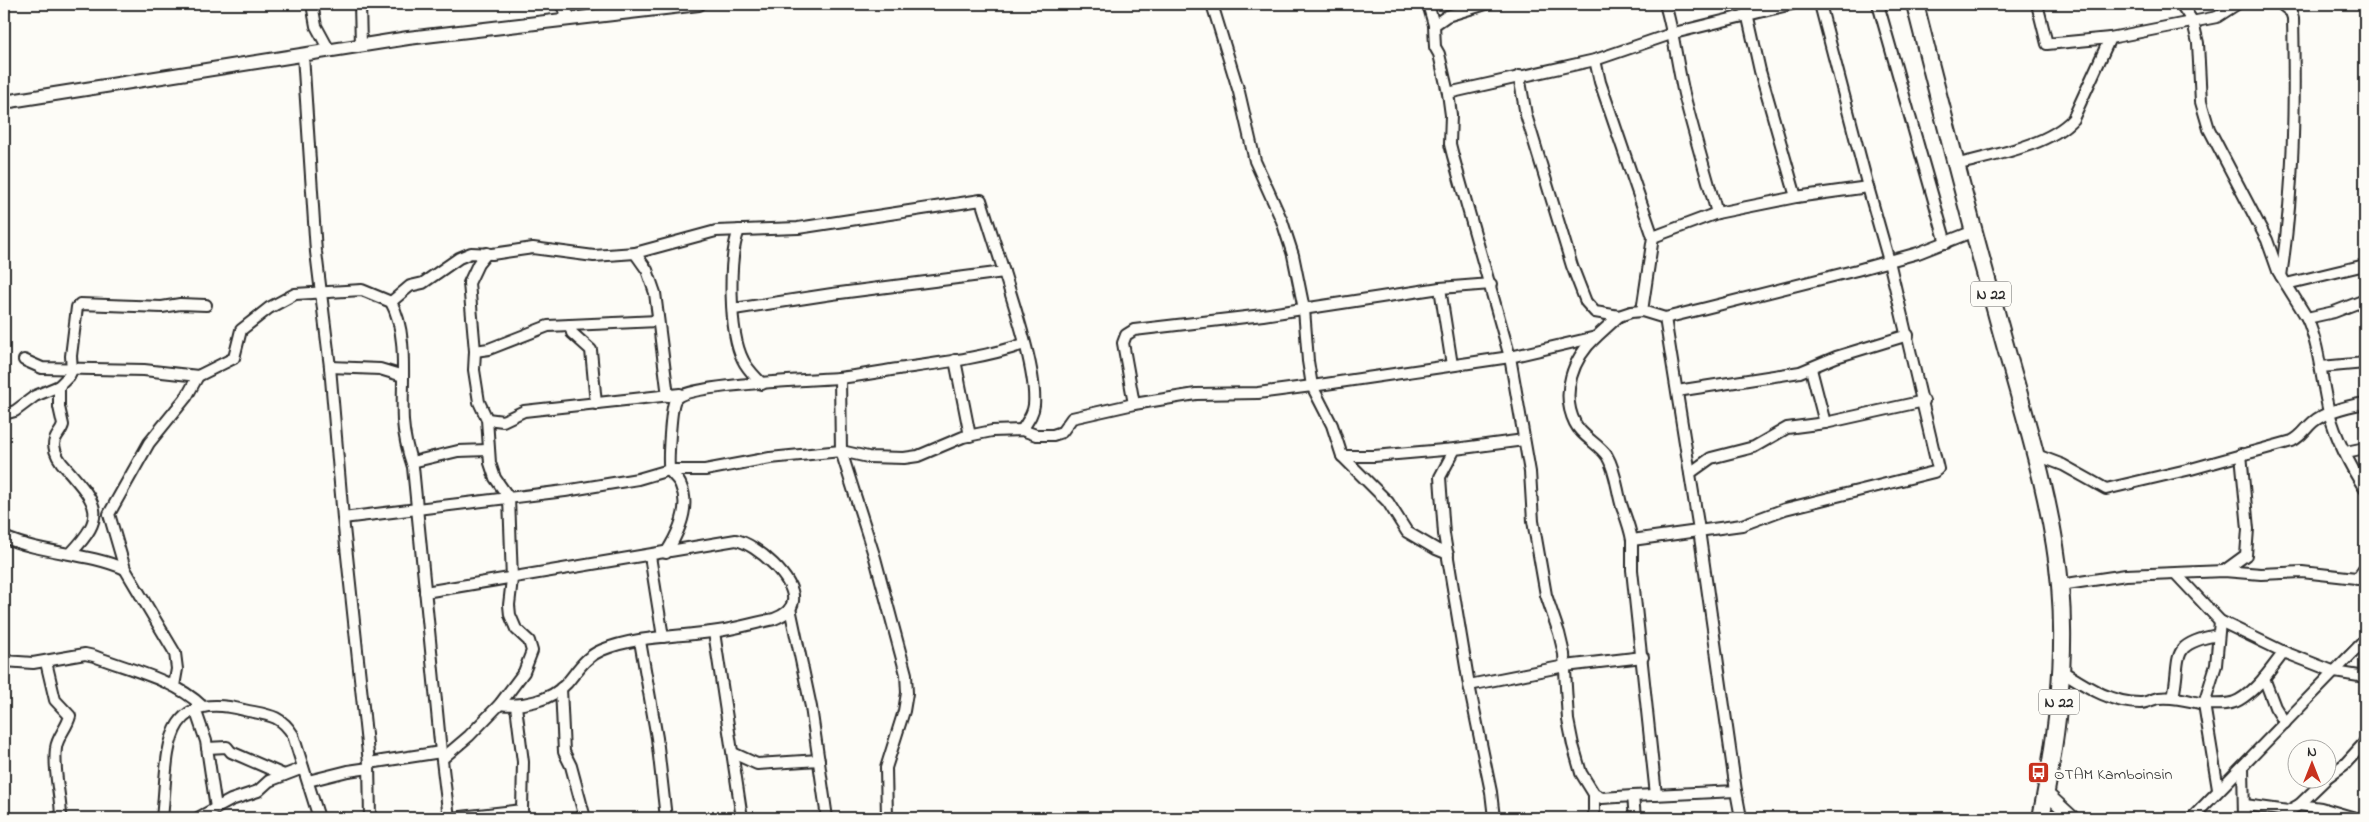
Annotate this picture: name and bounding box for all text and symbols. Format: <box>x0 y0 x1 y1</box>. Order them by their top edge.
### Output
road number: N 22 <box>1971 282 2011 306</box>
road number: N 22 <box>2039 690 2079 714</box>
north arrow <box>2286 740 2336 790</box>
text: N <box>2307 742 2317 763</box>
bus stop icon: OTAM Kamboinsin <box>2026 761 2050 785</box>
place label: OTAM Kamboinsin <box>2054 763 2173 787</box>

